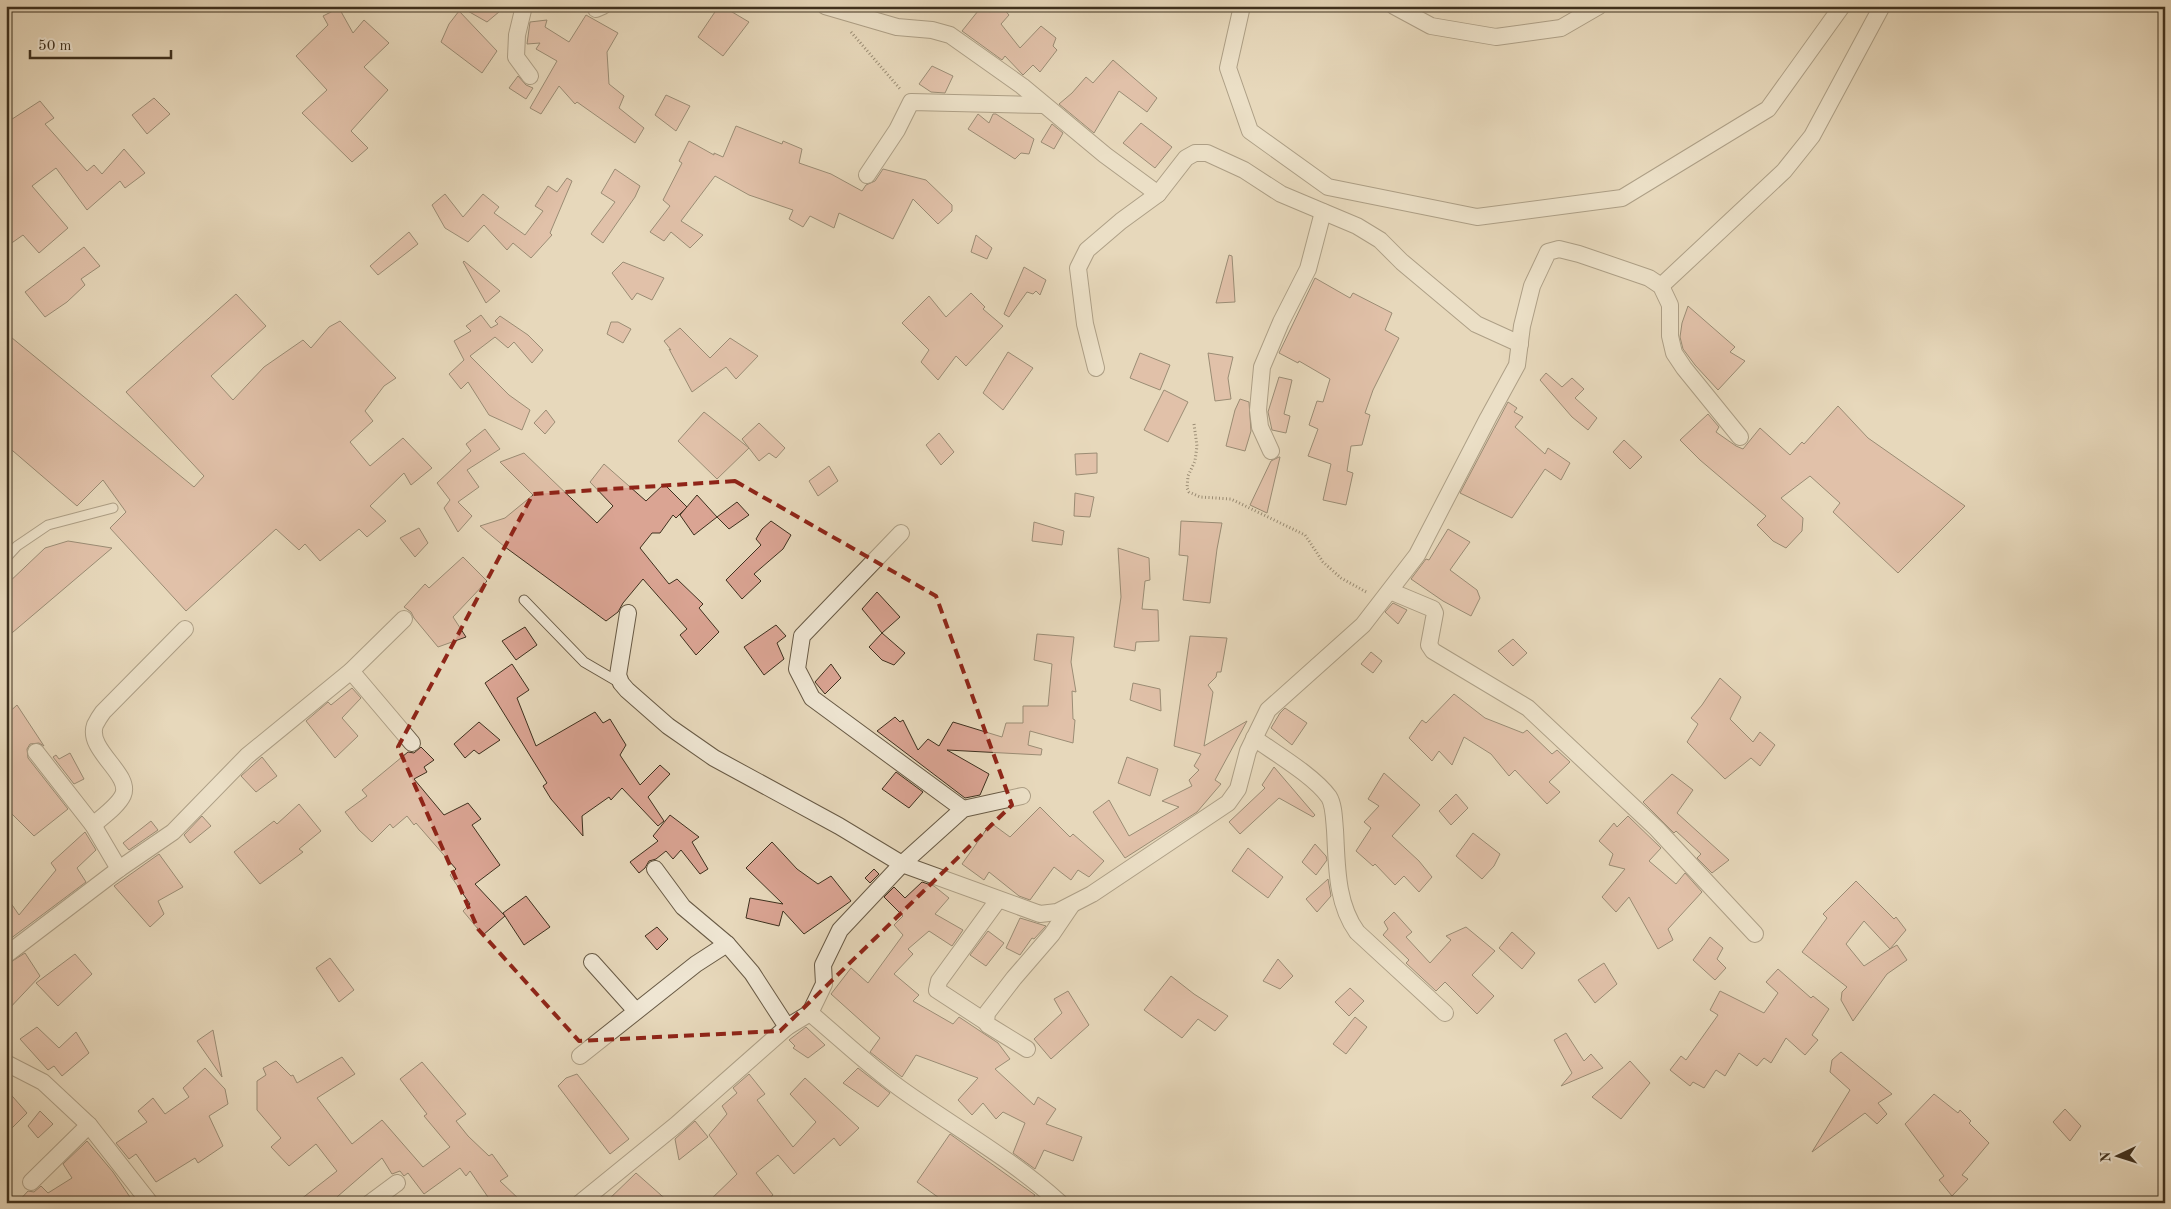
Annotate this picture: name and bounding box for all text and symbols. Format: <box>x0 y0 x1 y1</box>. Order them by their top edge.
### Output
scale bar <box>30 28 171 60</box>
text: 50 m <box>38 39 72 54</box>
north arrow <box>2094 1132 2144 1182</box>
text: N <box>2099 1151 2113 1163</box>

